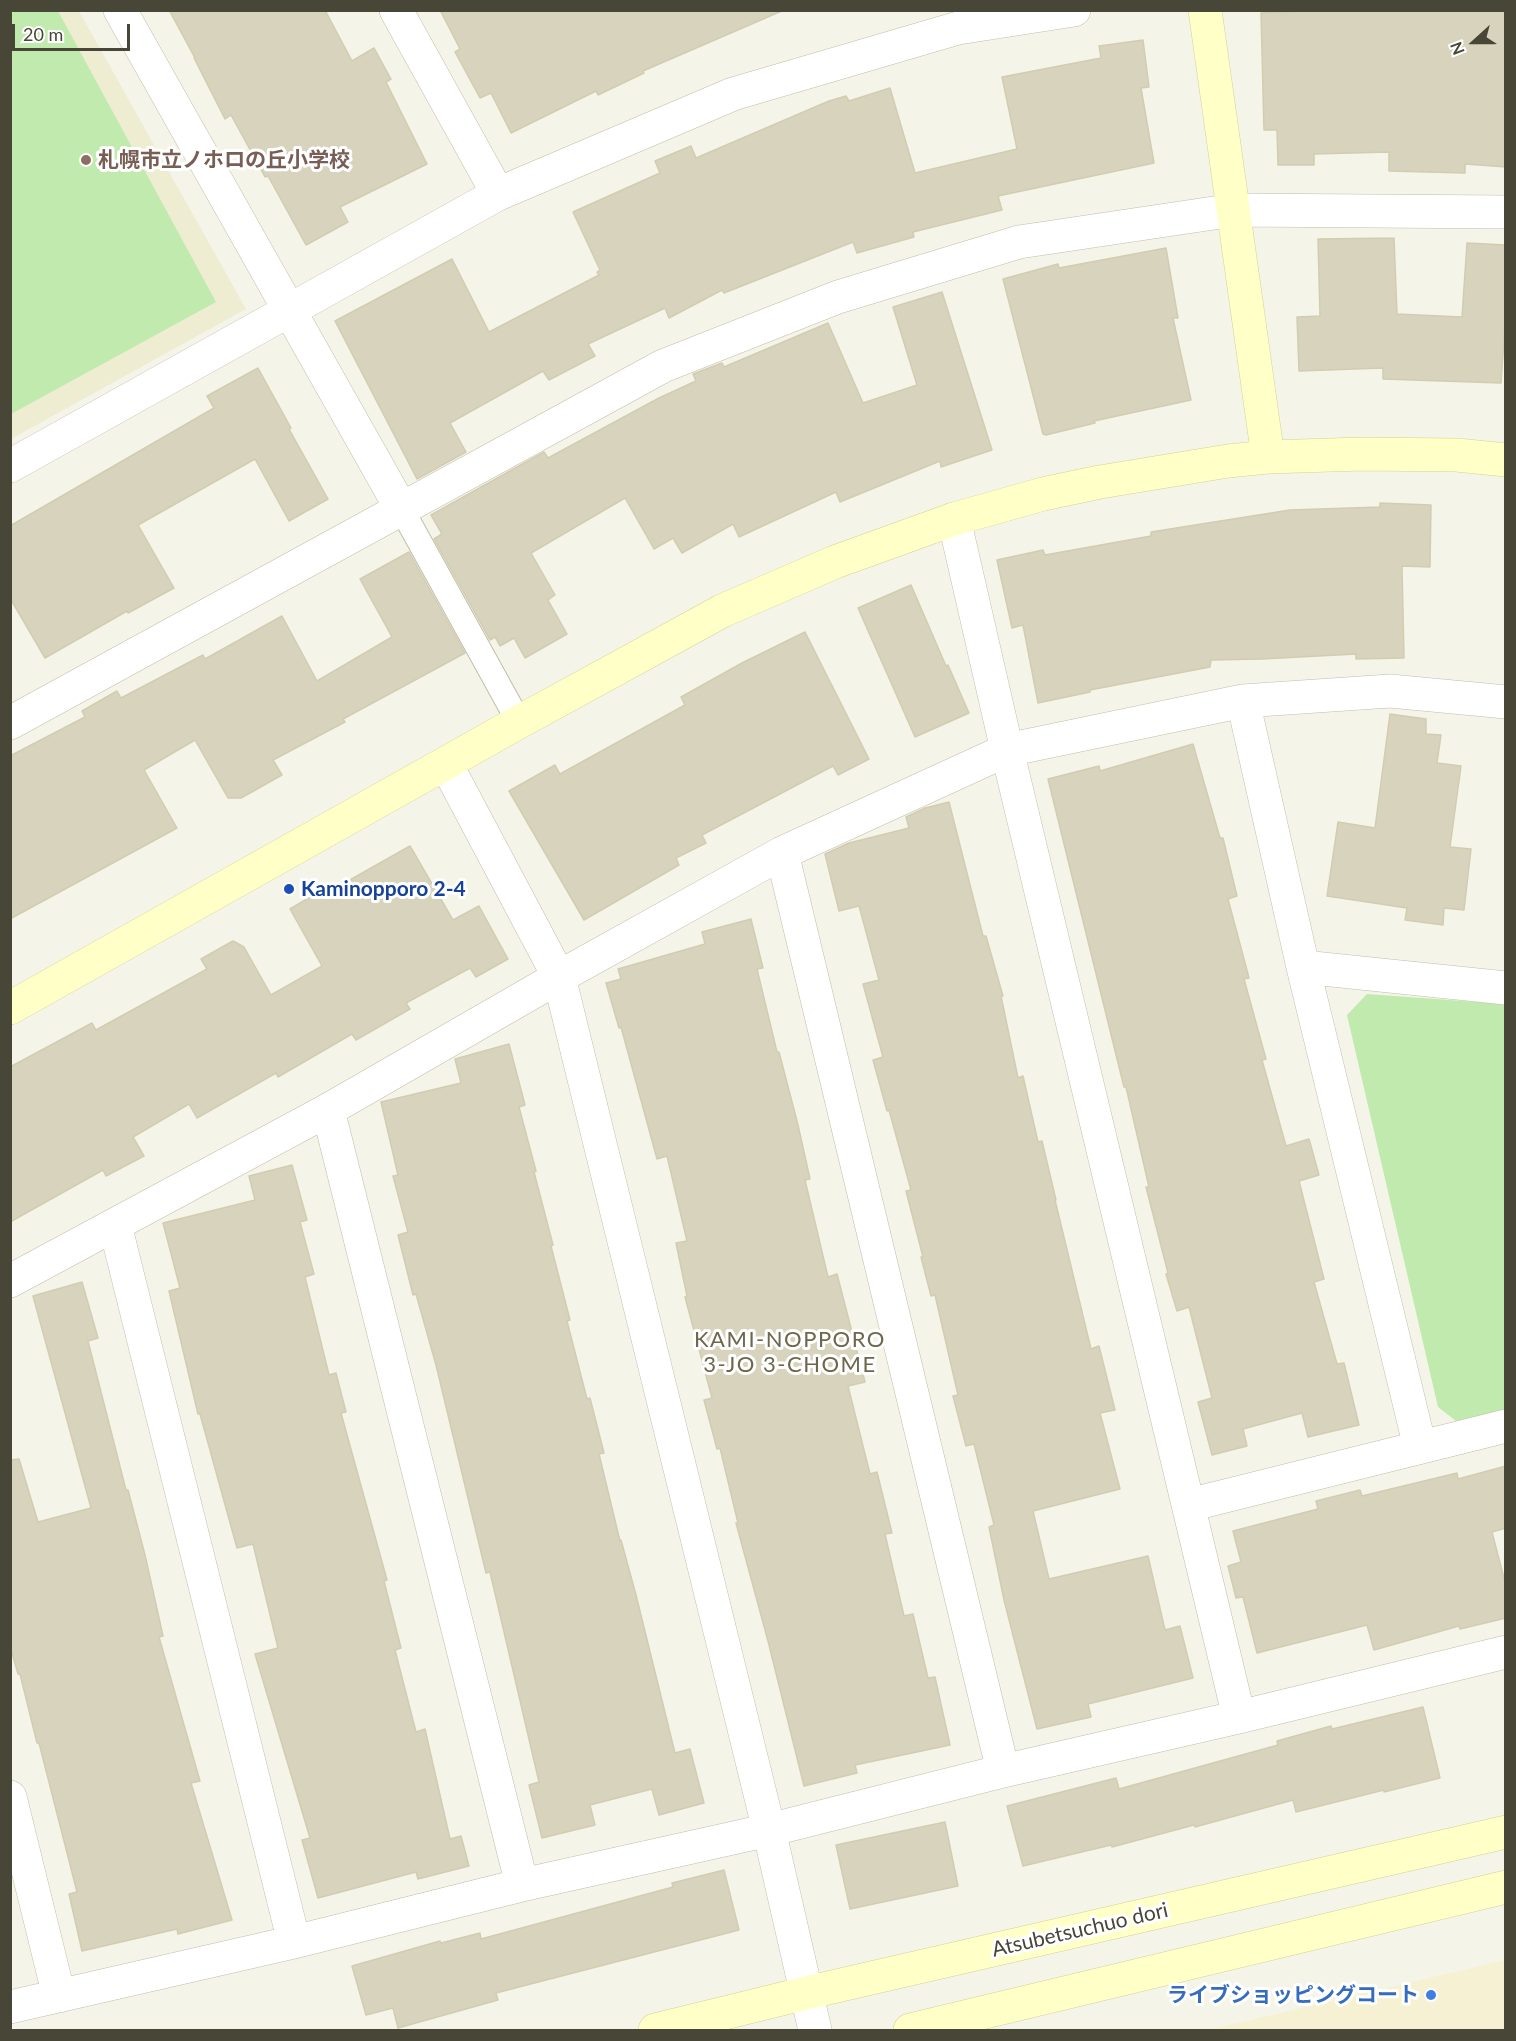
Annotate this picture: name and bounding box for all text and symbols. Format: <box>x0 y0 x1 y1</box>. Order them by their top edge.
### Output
scale bar <box>15 12 134 50</box>
north arrow <box>1444 12 1504 72</box>
text: 20 m <box>23 23 63 45</box>
text: N <box>1446 39 1468 58</box>
place label: 札幌市立ノホロの丘小学校 <box>98 147 350 173</box>
marker: 札幌市立ノホロの丘小学校 <box>79 153 93 167</box>
place label: Kaminopporo 2-4 <box>301 876 466 902</box>
marker: Kaminopporo 2-4 <box>282 882 296 896</box>
district label: KAMI-NOPPORO 3-JO 3-CHOME <box>694 1327 886 1378</box>
street label: Atsubetsuchuo dori <box>989 1897 1171 1963</box>
place label: ライブショッピングコート <box>1167 1982 1419 2008</box>
marker: ライブショッピングコート <box>1424 1988 1438 2002</box>

